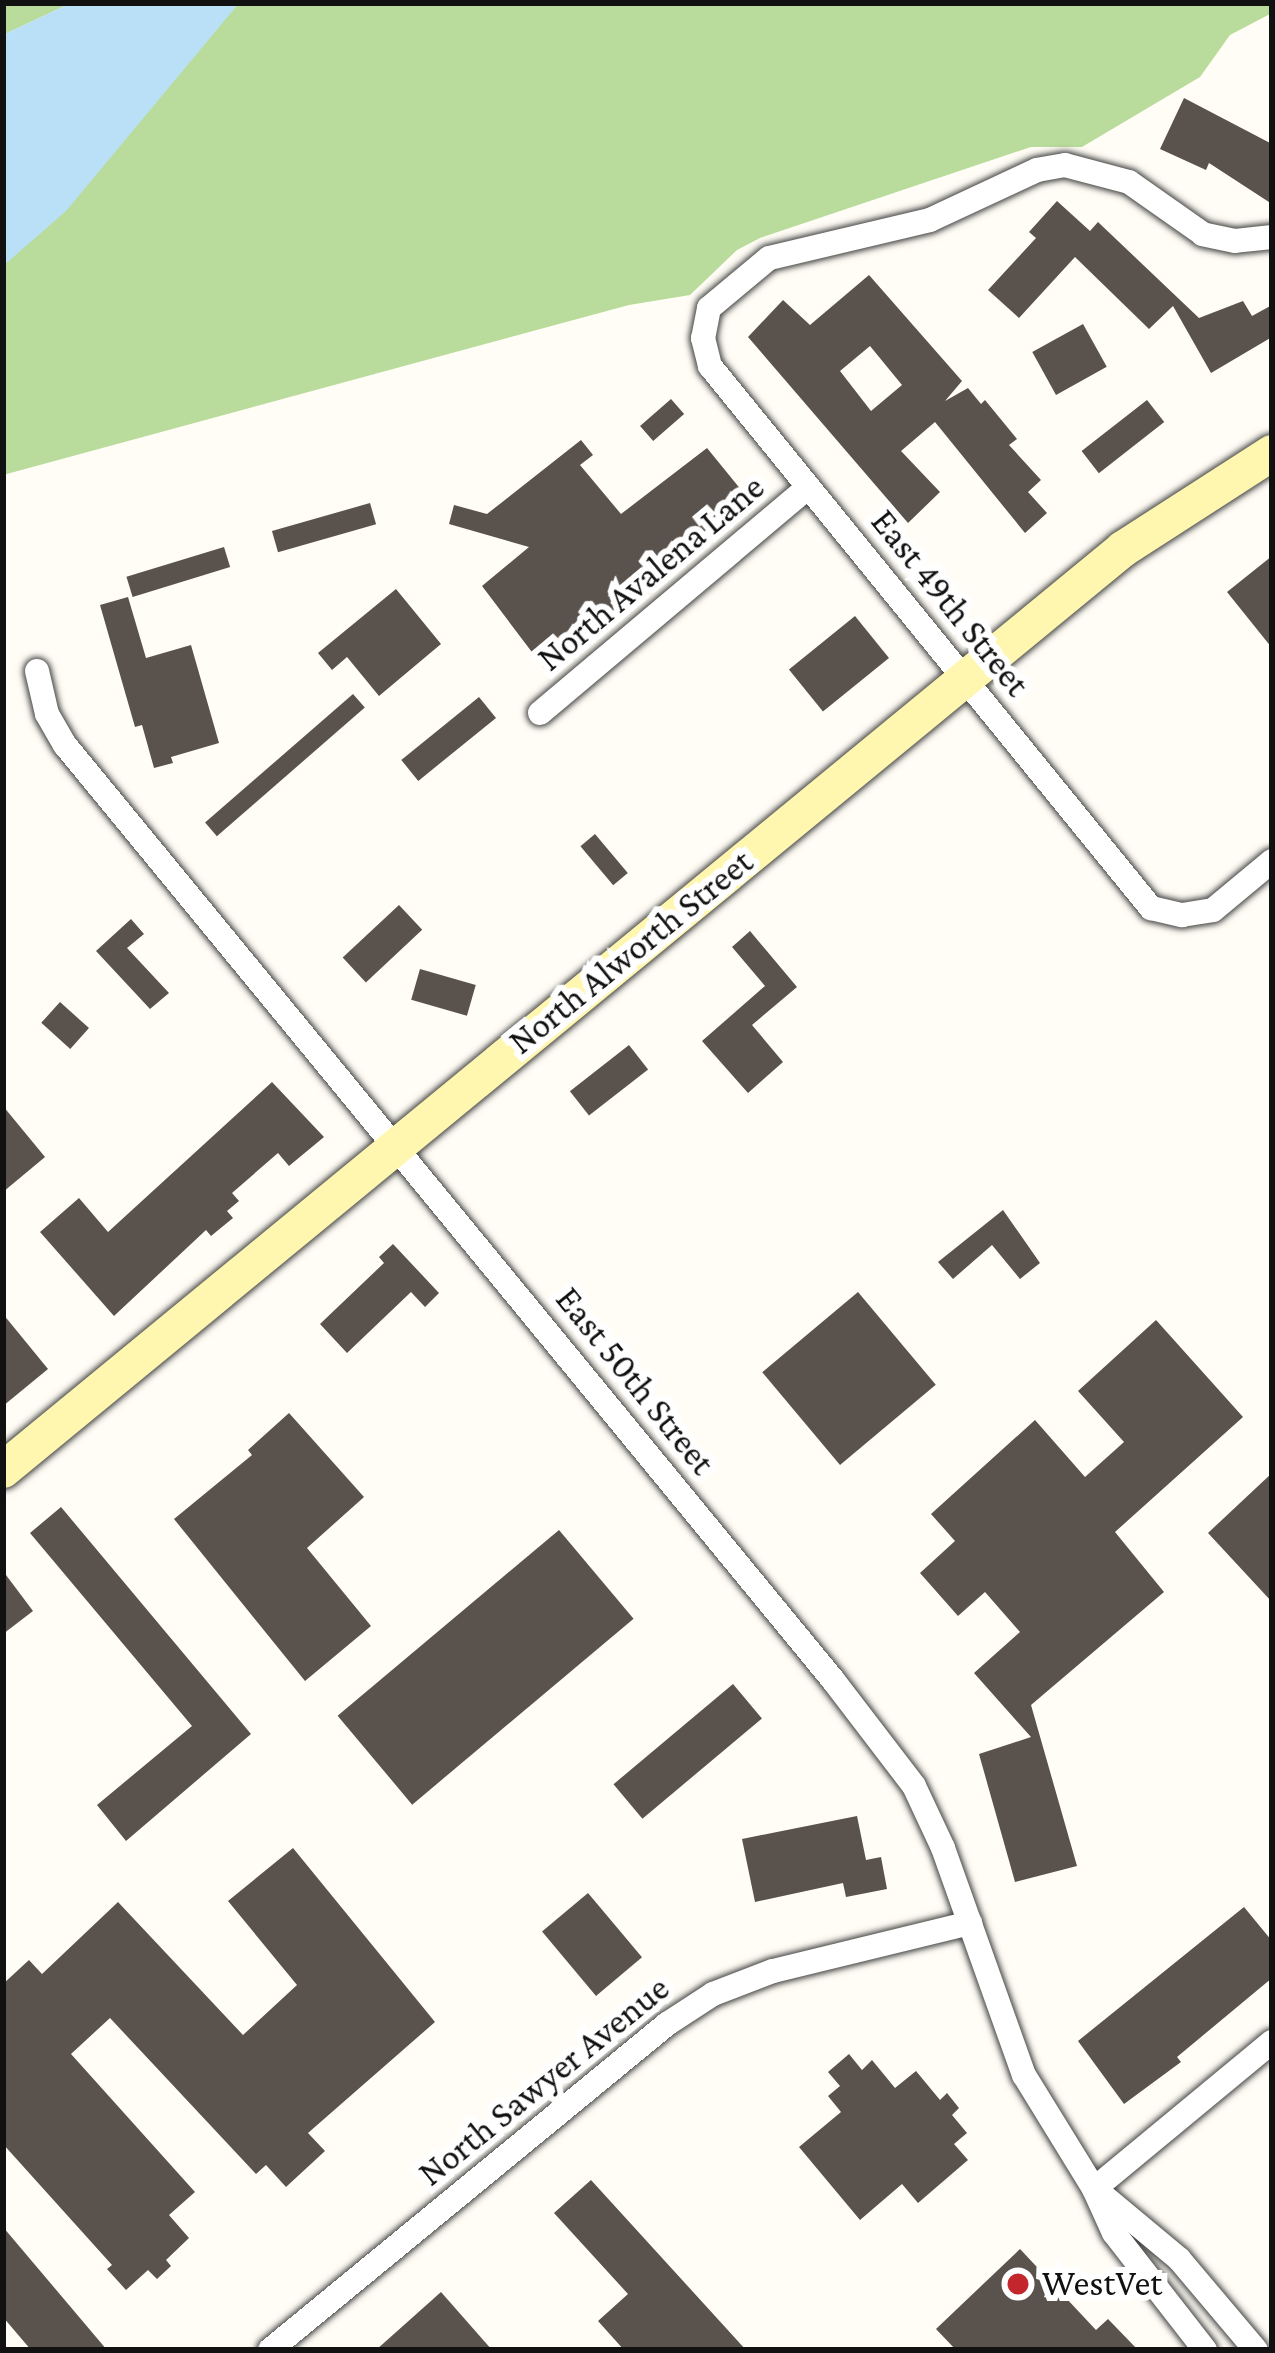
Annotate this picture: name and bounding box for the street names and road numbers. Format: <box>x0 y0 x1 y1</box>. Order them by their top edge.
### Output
street label: North Avalena Lane <box>529 466 773 680</box>
street label: East 49th Street <box>862 501 1038 705</box>
street label: North Alworth Street <box>500 840 762 1064</box>
street label: East 50th Street <box>546 1279 724 1483</box>
street label: North Sawyer Avenue <box>410 1967 678 2195</box>

